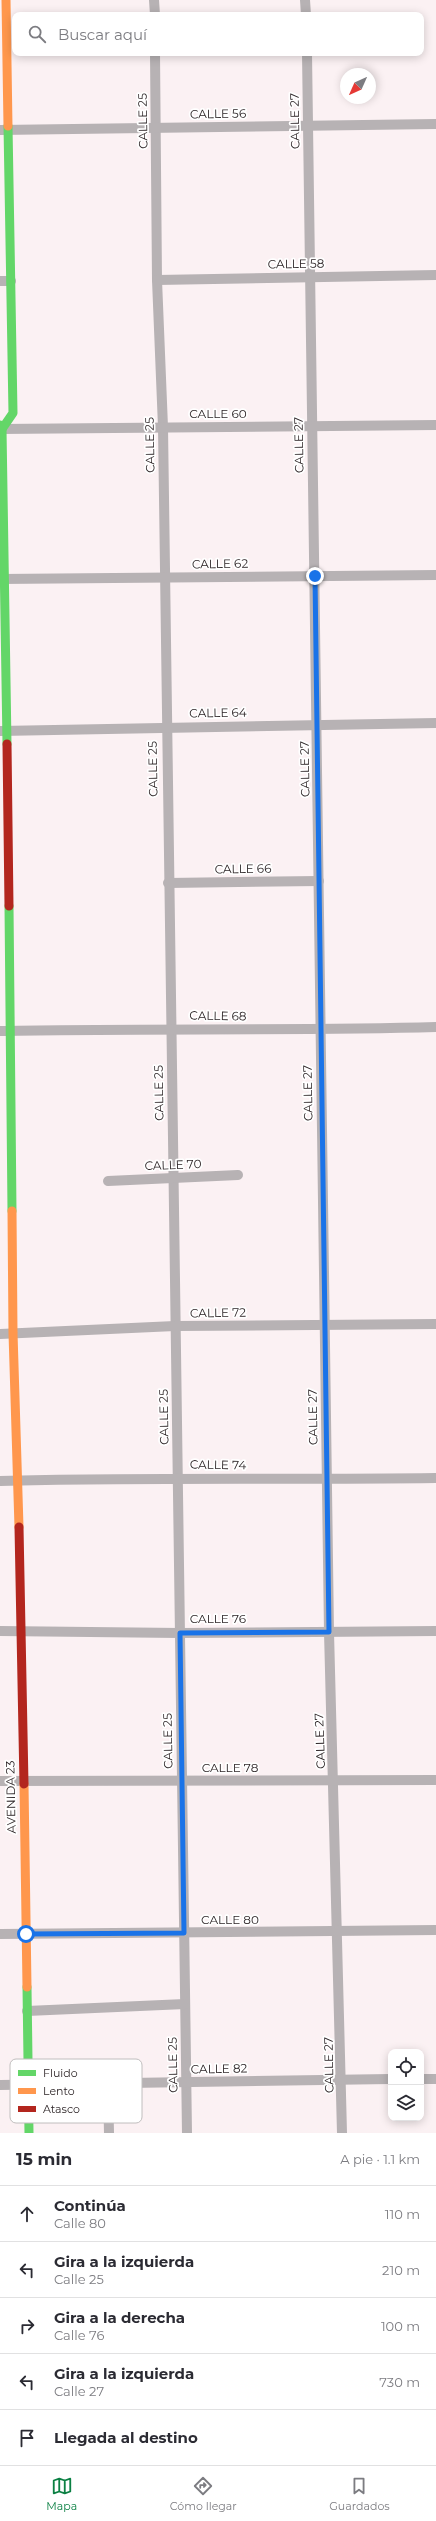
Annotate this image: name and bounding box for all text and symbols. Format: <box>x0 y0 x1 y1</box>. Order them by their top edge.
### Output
search box <box>12 12 424 56</box>
icon: search <box>26 23 48 45</box>
text: Buscar aquí <box>58 25 147 44</box>
north arrow <box>340 68 376 104</box>
street label: CALLE 25 <box>135 93 150 149</box>
street label: CALLE 27 <box>287 93 302 149</box>
street label: CALLE 56 <box>190 106 246 121</box>
street label: CALLE 58 <box>268 256 325 271</box>
street label: CALLE 60 <box>189 406 247 421</box>
street label: CALLE 25 <box>142 417 157 473</box>
street label: CALLE 27 <box>291 417 306 473</box>
street label: CALLE 62 <box>192 556 248 571</box>
route end <box>306 567 324 585</box>
street label: CALLE 64 <box>189 704 247 721</box>
street label: CALLE 25 <box>145 741 160 797</box>
street label: CALLE 27 <box>297 741 312 797</box>
street label: CALLE 66 <box>214 861 272 876</box>
street label: CALLE 68 <box>189 1008 247 1024</box>
street label: CALLE 25 <box>151 1065 166 1121</box>
street label: CALLE 27 <box>300 1065 315 1121</box>
street label: CALLE 70 <box>144 1156 202 1173</box>
street label: CALLE 72 <box>190 1305 246 1320</box>
street label: CALLE 25 <box>156 1389 171 1445</box>
street label: CALLE 27 <box>305 1389 320 1445</box>
street label: CALLE 74 <box>190 1457 246 1472</box>
street label: CALLE 76 <box>190 1611 246 1626</box>
street label: CALLE 25 <box>160 1713 175 1769</box>
street label: CALLE 27 <box>311 1713 328 1769</box>
street label: AVENIDA 23 <box>2 1760 19 1834</box>
street label: CALLE 78 <box>202 1760 259 1775</box>
street label: CALLE 80 <box>201 1912 259 1927</box>
route start <box>17 1925 35 1943</box>
street label: CALLE 25 <box>165 2037 180 2093</box>
street label: CALLE 27 <box>321 2037 336 2093</box>
map controls <box>388 2049 424 2121</box>
button: locate <box>388 2049 424 2085</box>
legend <box>10 2059 142 2123</box>
street label: CALLE 82 <box>191 2061 248 2076</box>
text: Fluido <box>43 2066 78 2080</box>
text: Lento <box>43 2084 75 2098</box>
button: layers <box>388 2085 424 2121</box>
text: Atasco <box>43 2102 80 2116</box>
text: 15 min <box>16 2149 72 2169</box>
text: A pie · 1.1 km <box>340 2151 420 2167</box>
text: Continúa <box>54 2196 126 2215</box>
icon: ahead <box>16 2203 38 2225</box>
text: 110 m <box>385 2206 420 2222</box>
text: Calle 80 <box>54 2215 106 2231</box>
text: Gira a la izquierda <box>54 2252 194 2271</box>
icon: left <box>16 2259 38 2281</box>
text: 210 m <box>382 2262 420 2278</box>
text: Calle 25 <box>54 2271 104 2287</box>
text: Gira a la derecha <box>54 2308 185 2327</box>
icon: right <box>16 2315 38 2337</box>
text: 100 m <box>381 2318 420 2334</box>
text: Calle 76 <box>54 2327 104 2343</box>
text: Gira a la izquierda <box>54 2364 194 2383</box>
icon: left <box>16 2371 38 2393</box>
text: 730 m <box>379 2374 420 2390</box>
text: Calle 27 <box>54 2383 104 2399</box>
icon: arrive <box>16 2427 38 2449</box>
text: Llegada al destino <box>54 2428 198 2447</box>
tab: Mapa <box>46 2475 77 2513</box>
tab: Cómo llegar <box>170 2475 237 2513</box>
tab: Guardados <box>329 2475 390 2513</box>

